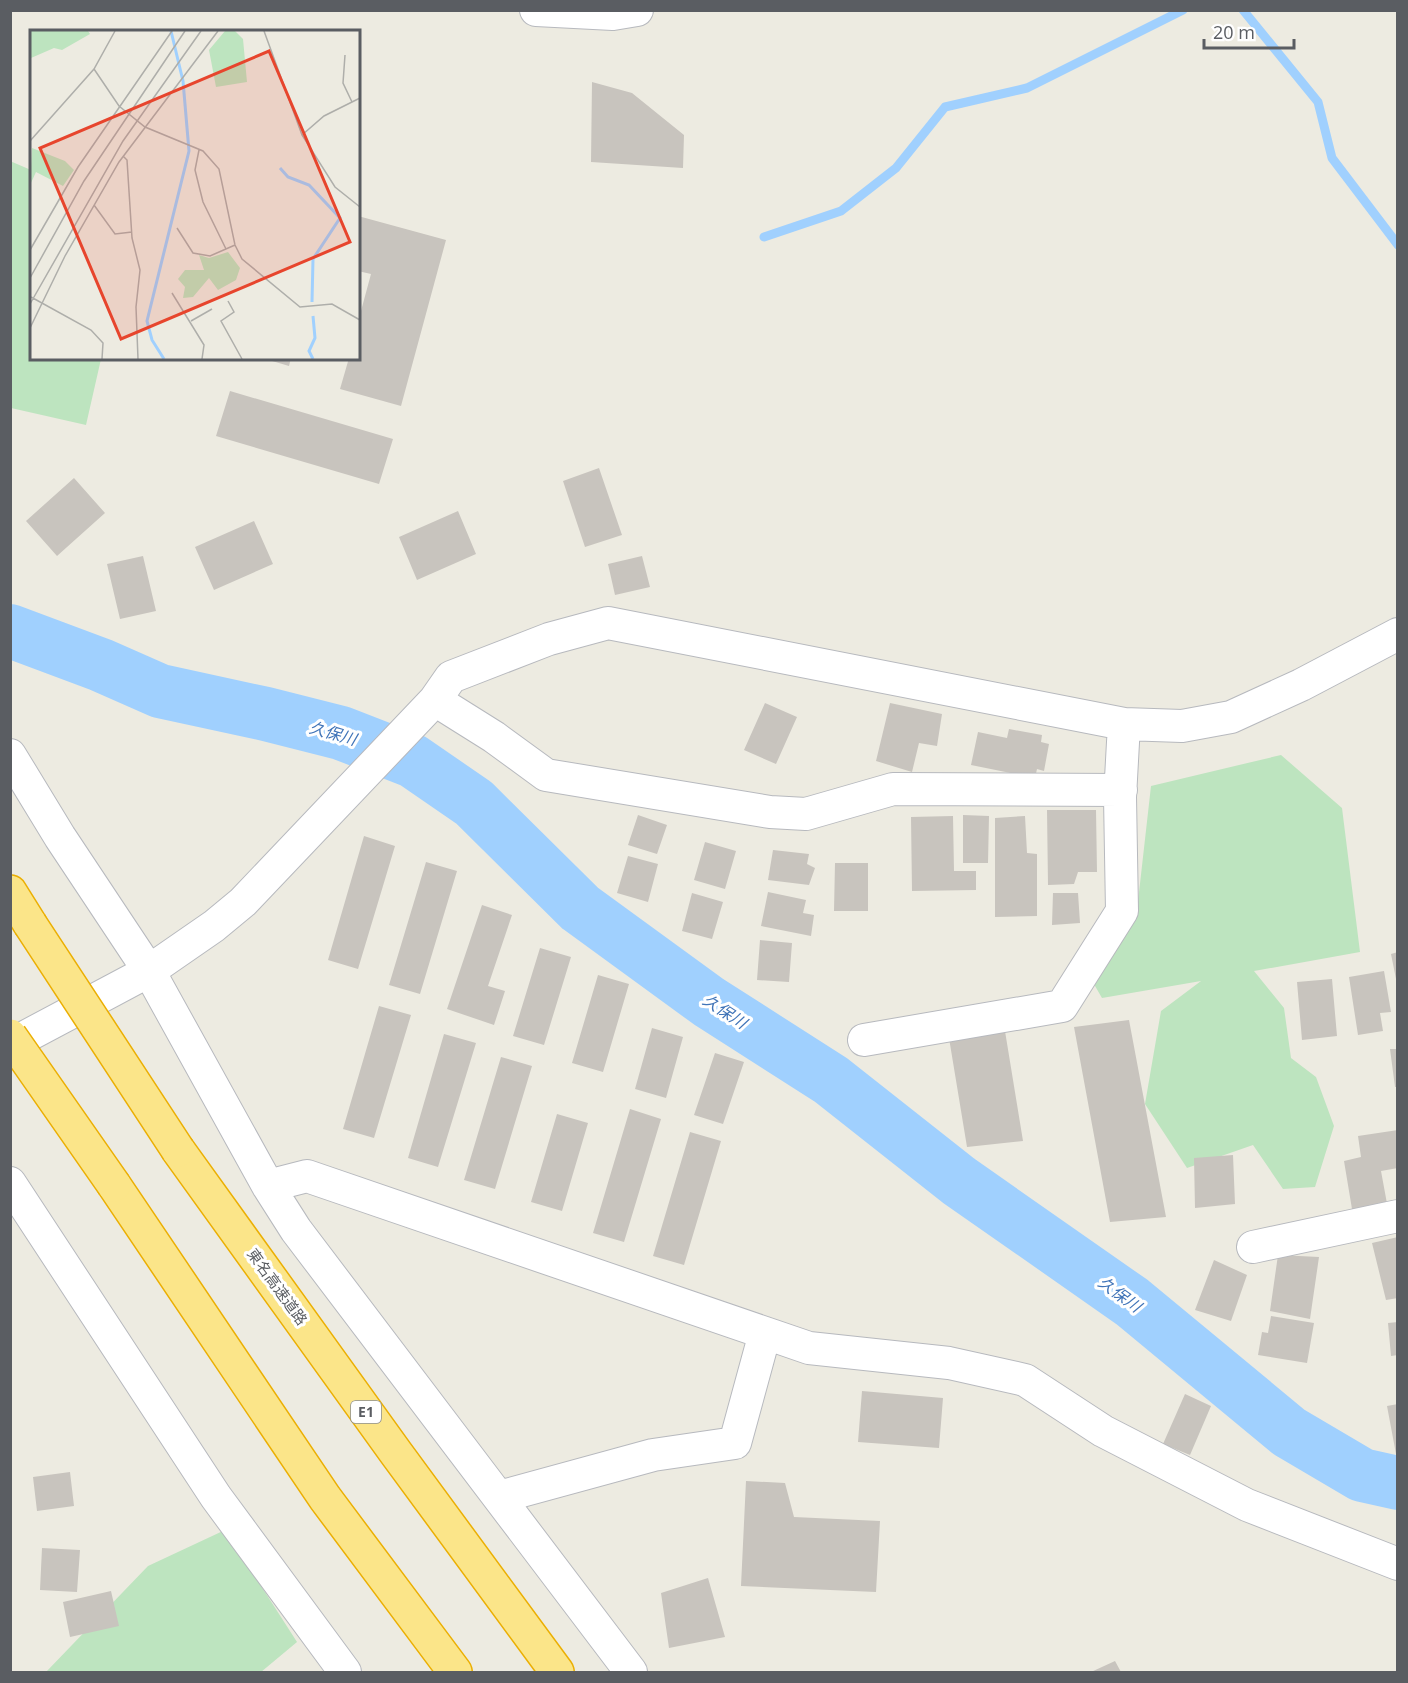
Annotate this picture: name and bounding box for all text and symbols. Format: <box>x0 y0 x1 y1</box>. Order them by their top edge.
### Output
scale bar <box>1204 12 1294 50</box>
text: 20 m <box>1213 20 1255 44</box>
inset map <box>30 30 360 360</box>
water label: 久保川 <box>307 716 361 751</box>
water label: 久保川 <box>699 989 753 1034</box>
street label: 東名高速道路 <box>243 1244 312 1329</box>
water label: 久保川 <box>1094 1271 1147 1318</box>
road number: E1 <box>351 1401 381 1423</box>

